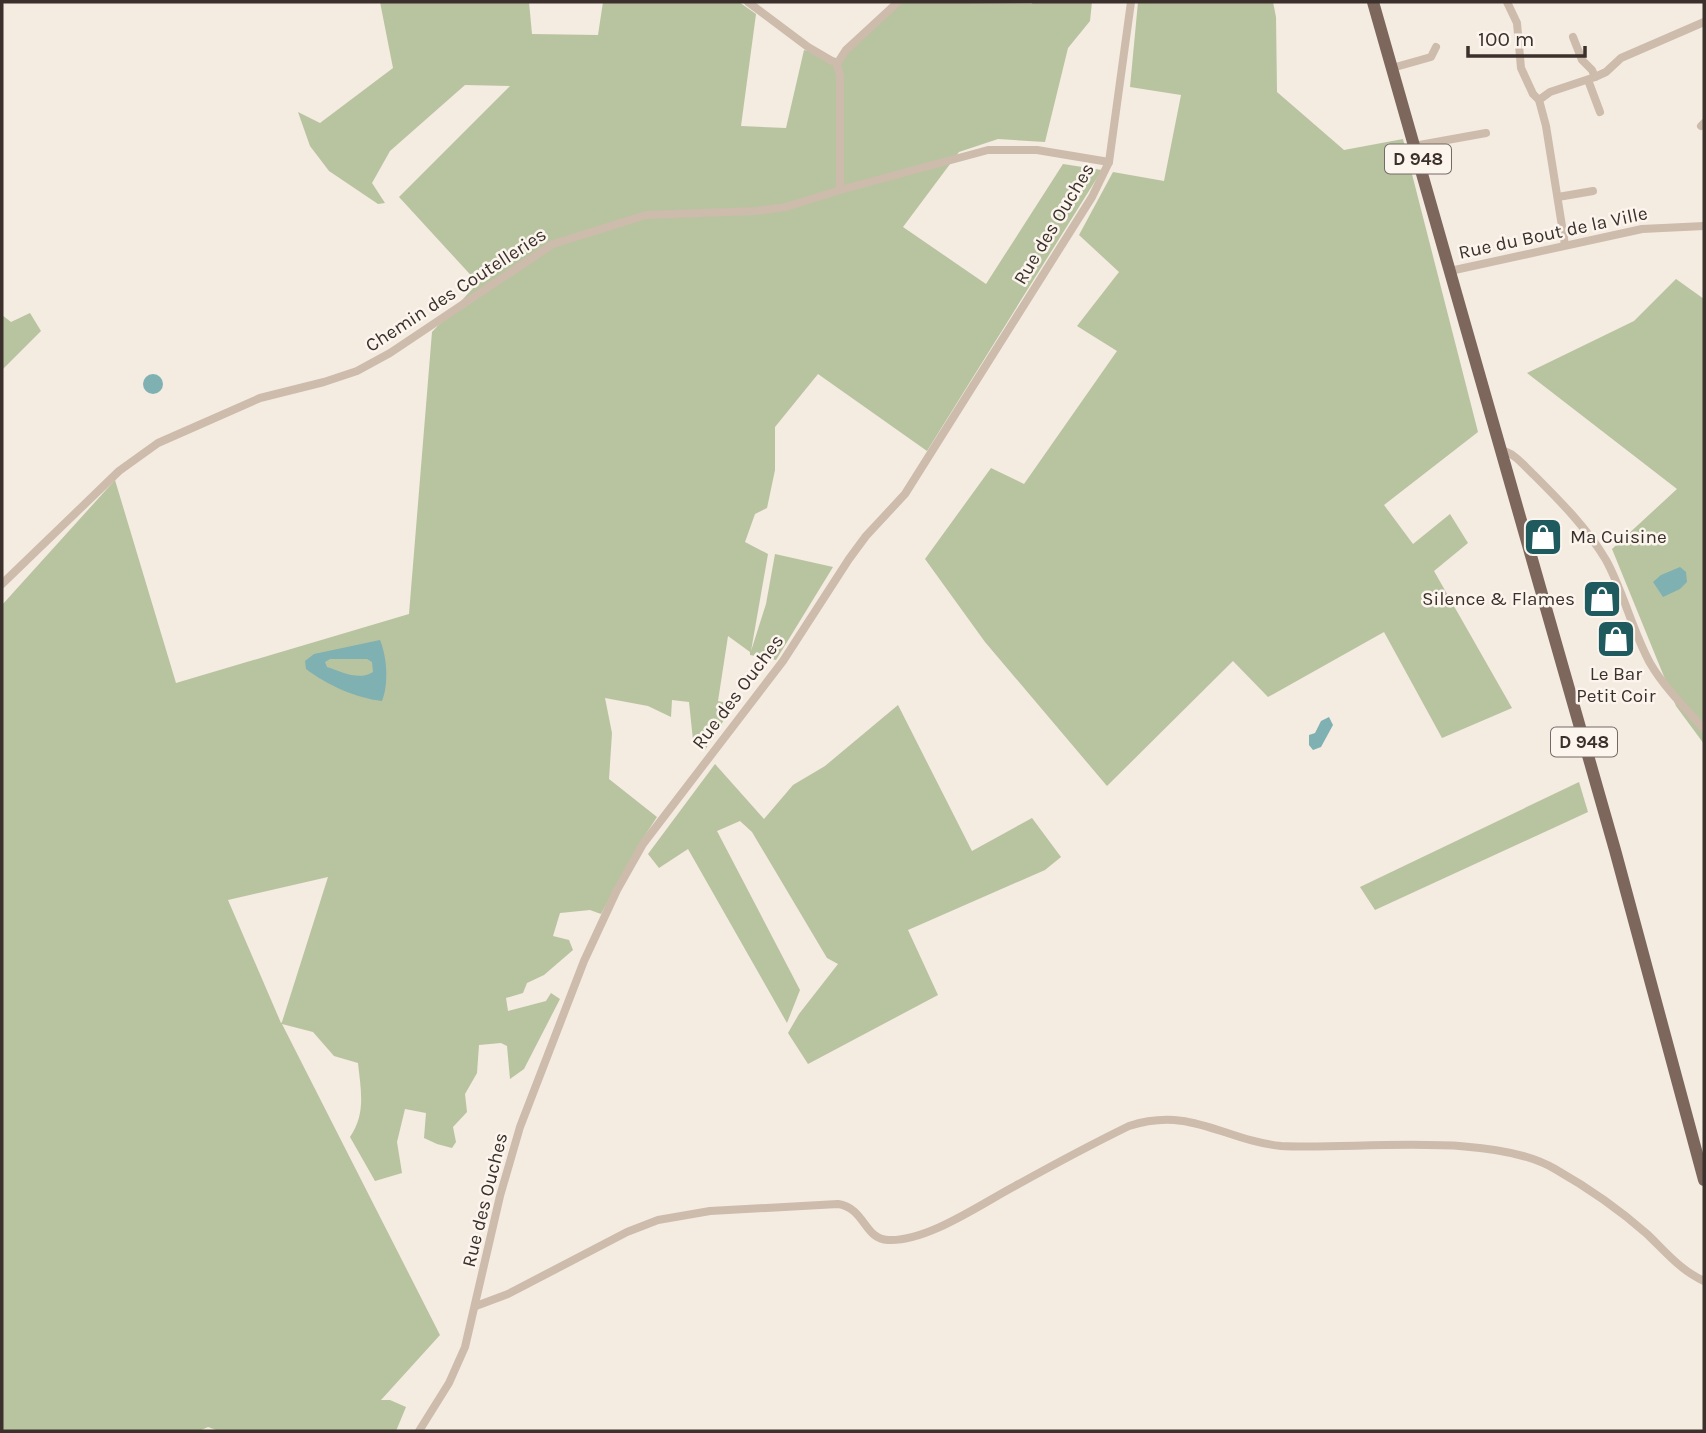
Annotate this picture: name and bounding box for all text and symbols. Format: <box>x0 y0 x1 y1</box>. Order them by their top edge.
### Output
scale bar <box>1468 14 1585 58</box>
text: 100 m <box>1478 27 1535 51</box>
road number: D 948 <box>1385 144 1451 174</box>
street label: Rue des Ouches <box>1009 159 1099 289</box>
street label: Rue du Bout de la Ville <box>1457 202 1649 264</box>
street label: Chemin des Coutelleries <box>362 223 550 357</box>
shop icon: Ma Cuisine <box>1522 516 1564 558</box>
place label: Ma Cuisine <box>1570 526 1667 548</box>
shop icon: Silence & Flames <box>1581 578 1623 620</box>
place label: Silence & Flames <box>1422 588 1575 610</box>
shop icon: Le Bar Petit Coir <box>1595 618 1637 660</box>
street label: Rue des Ouches <box>688 630 788 754</box>
place label: Le Bar Petit Coir <box>1576 663 1656 707</box>
road number: D 948 <box>1551 728 1617 756</box>
street label: Rue des Ouches <box>458 1131 512 1269</box>

